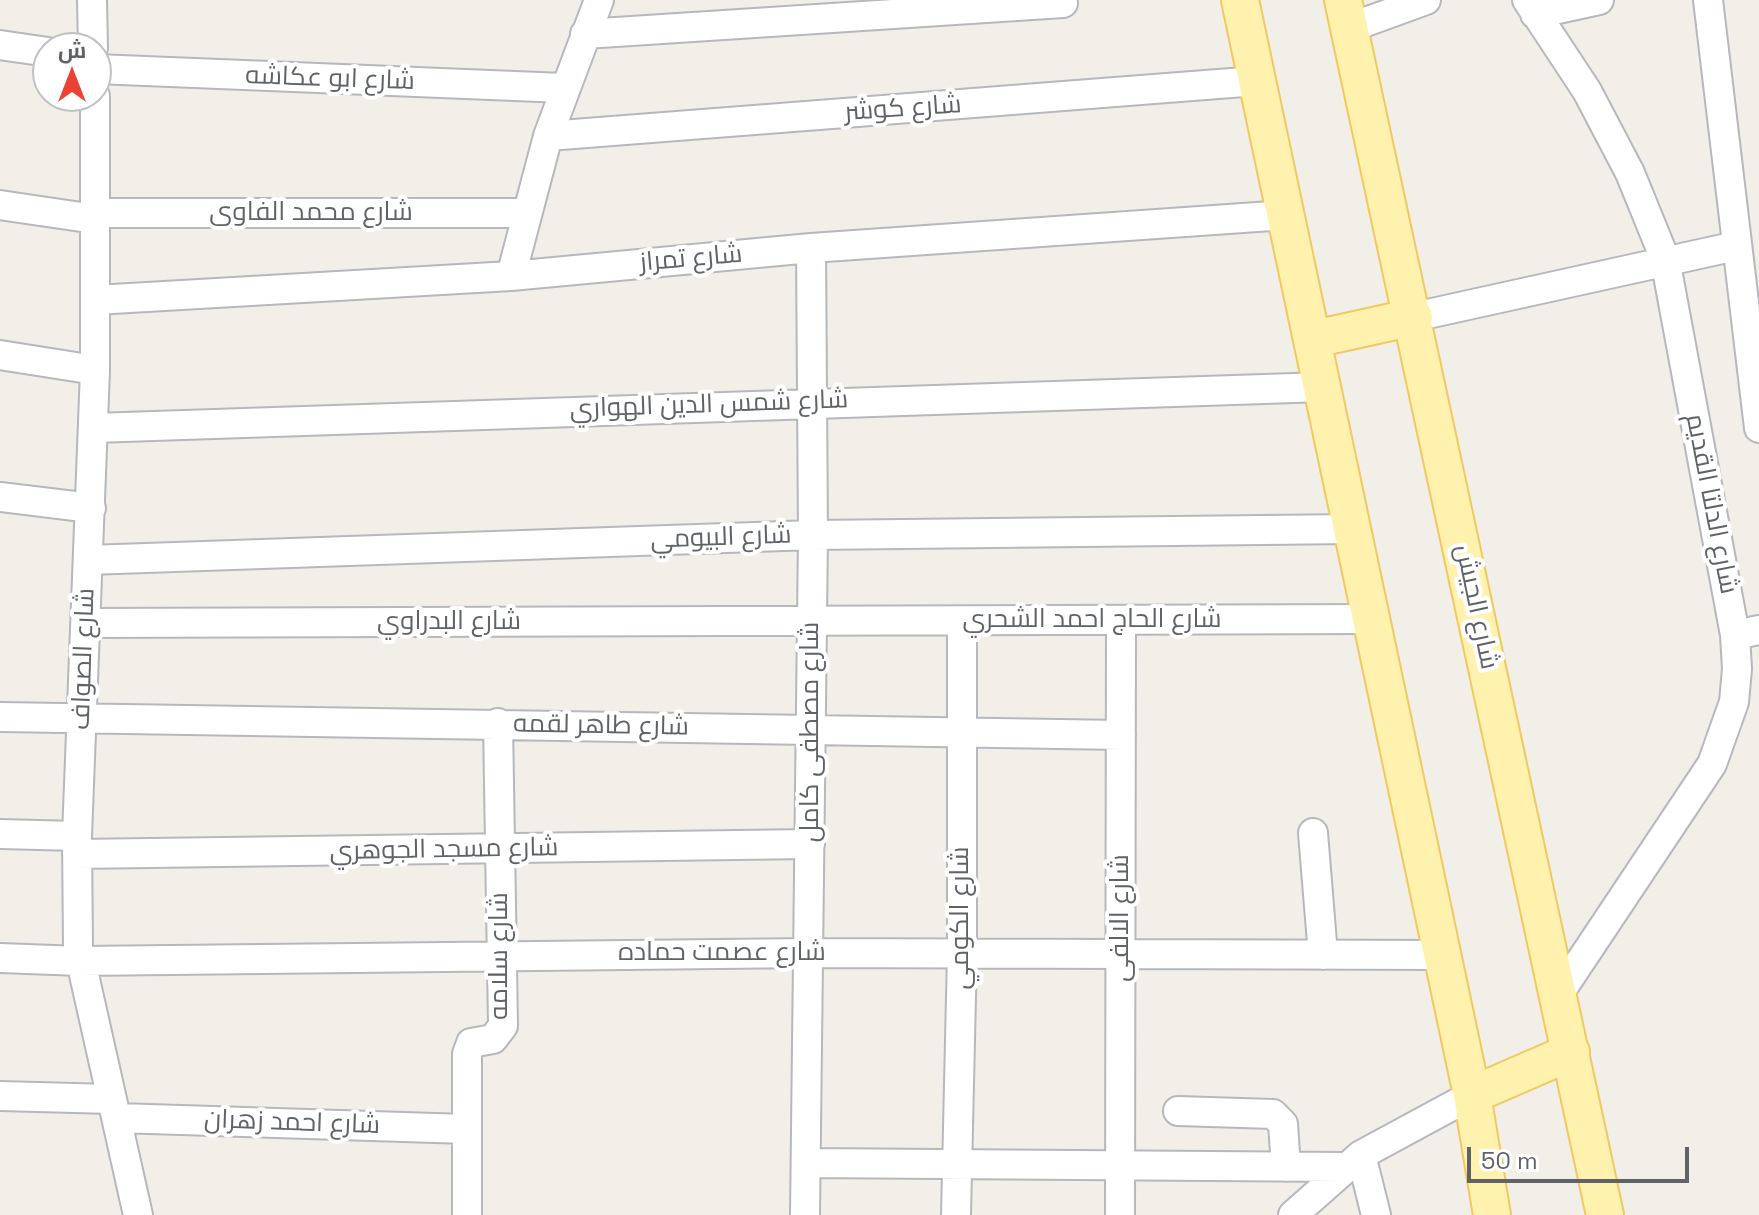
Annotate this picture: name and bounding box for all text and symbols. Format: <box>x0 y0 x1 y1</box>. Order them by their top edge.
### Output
north arrow <box>32 32 112 112</box>
text: ش <box>58 36 86 64</box>
street label: شارع ابو عكاشه <box>245 60 415 98</box>
street label: شارع كوشر <box>843 89 963 129</box>
street label: شارع محمد الفاوى <box>209 197 413 229</box>
street label: شارع تمراز <box>638 239 744 279</box>
street label: شارع شمس الدين الهواري <box>569 385 849 425</box>
street label: شارع الدلتا القديم <box>1678 411 1744 597</box>
street label: شارع البيومي <box>650 520 792 556</box>
street label: شارع الجيش <box>1448 542 1504 672</box>
street label: شارع الصواف <box>66 587 102 731</box>
street label: شارع الحاج احمد الشحري <box>962 604 1222 636</box>
street label: شارع البدراوي <box>377 606 521 638</box>
street label: شارع مصطفى كامل <box>795 622 827 842</box>
street label: شارع طاهر لقمه <box>513 709 689 743</box>
street label: شارع مسجد الجوهري <box>329 832 559 868</box>
street label: شارع الكومي <box>945 847 977 989</box>
street label: شارع الالفى <box>1105 854 1137 982</box>
street label: شارع سلامه <box>484 892 516 1020</box>
street label: شارع عصمت حماده <box>618 937 826 969</box>
street label: شارع احمد زهران <box>203 1104 381 1142</box>
scale bar <box>1471 1131 1693 1181</box>
text: 50 m <box>1481 1145 1538 1176</box>

